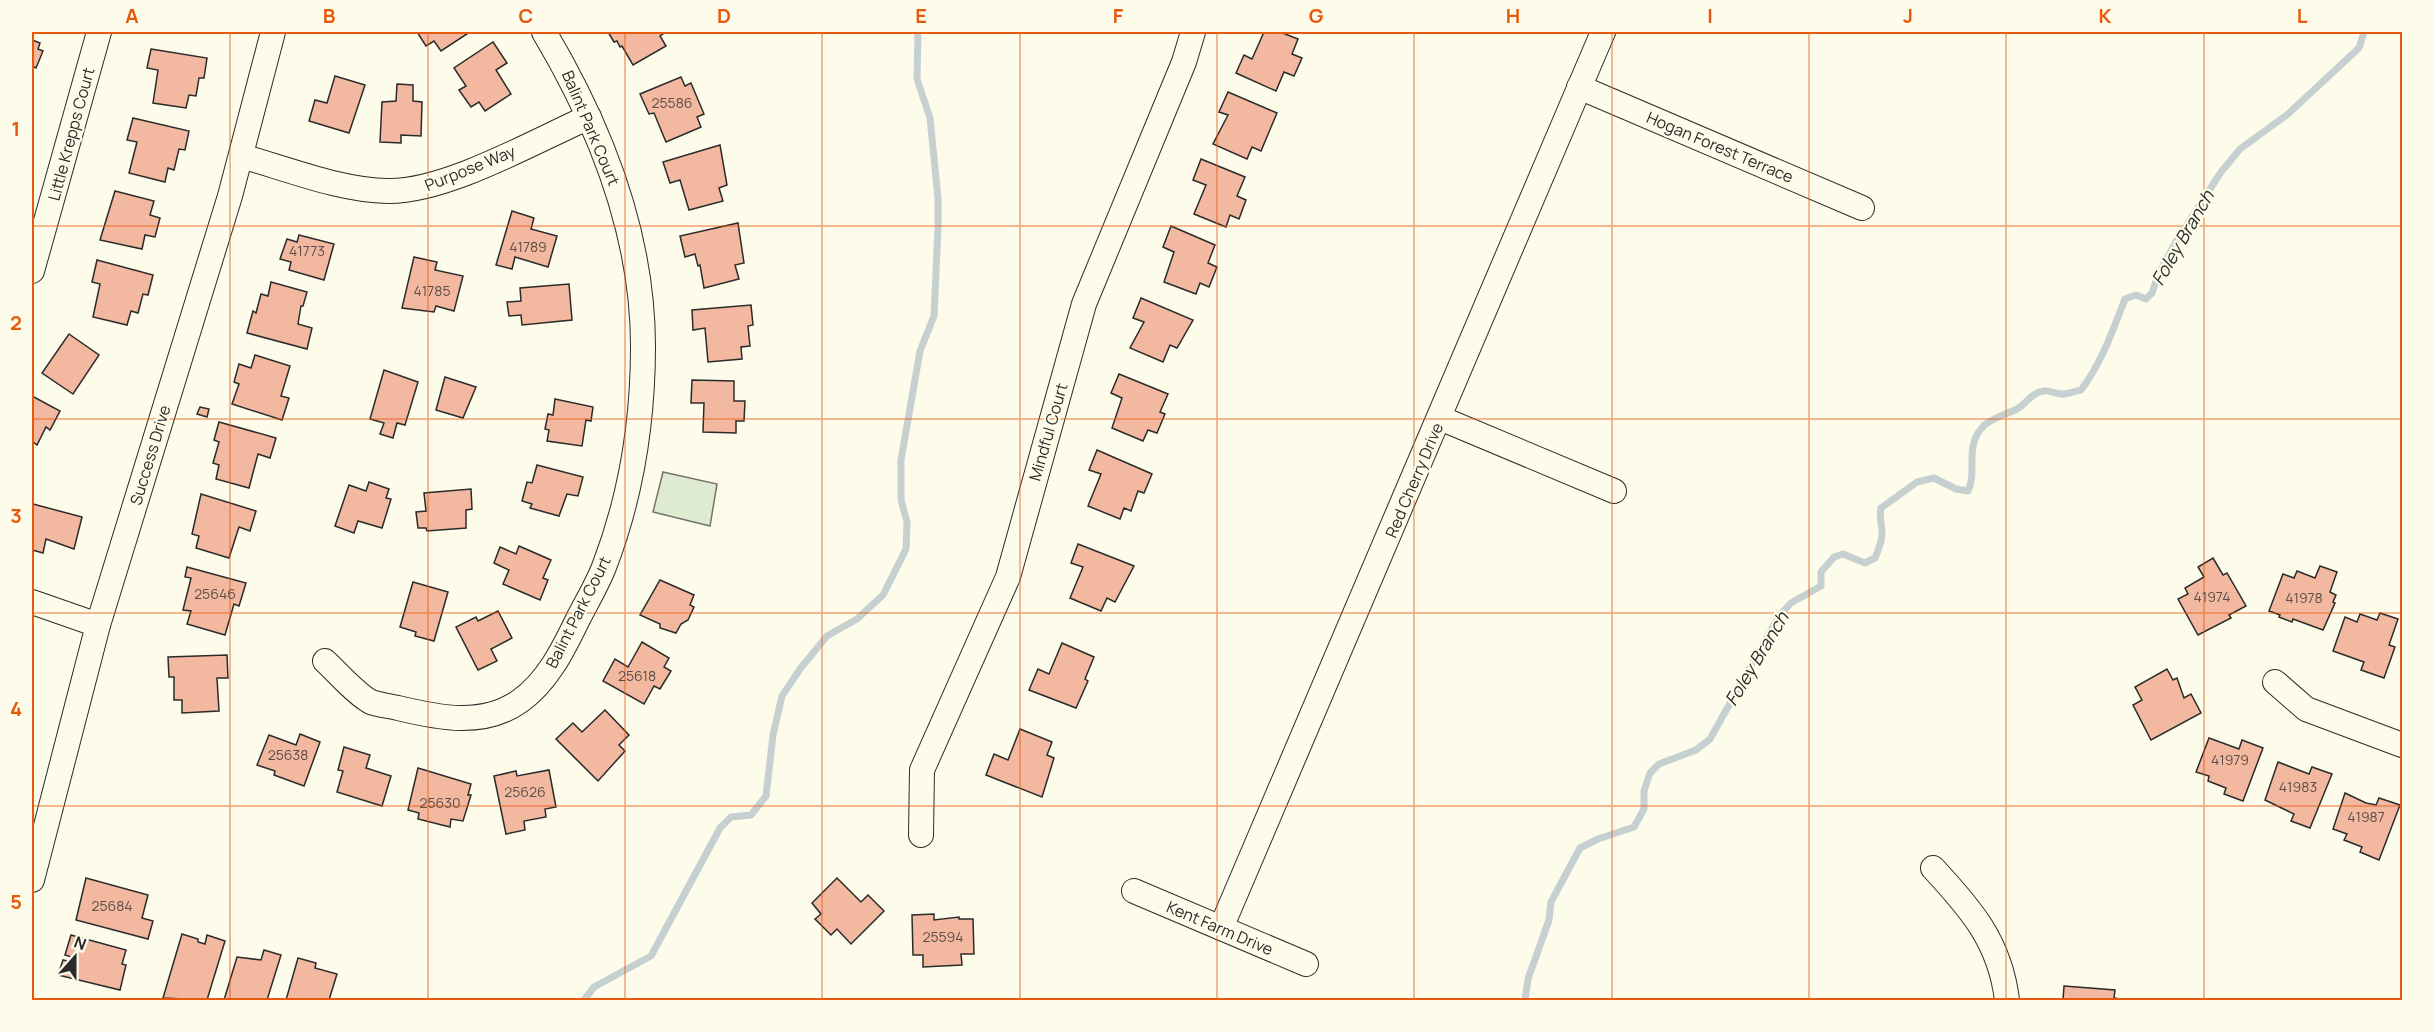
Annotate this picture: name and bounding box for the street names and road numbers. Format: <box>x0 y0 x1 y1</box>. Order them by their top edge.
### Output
street label: Little Krepps Court <box>43 65 99 203</box>
street label: Balint Park Court <box>557 67 625 189</box>
street label: Hogan Forest Terrace <box>1643 106 1797 188</box>
street label: Purpose Way <box>421 140 519 196</box>
street label: Mindful Court <box>1024 381 1072 483</box>
street label: Success Drive <box>124 402 176 508</box>
street label: Red Cherry Drive <box>1380 419 1448 541</box>
street label: Balint Park Court <box>540 552 616 672</box>
street label: Kent Farm Drive <box>1163 896 1277 960</box>

